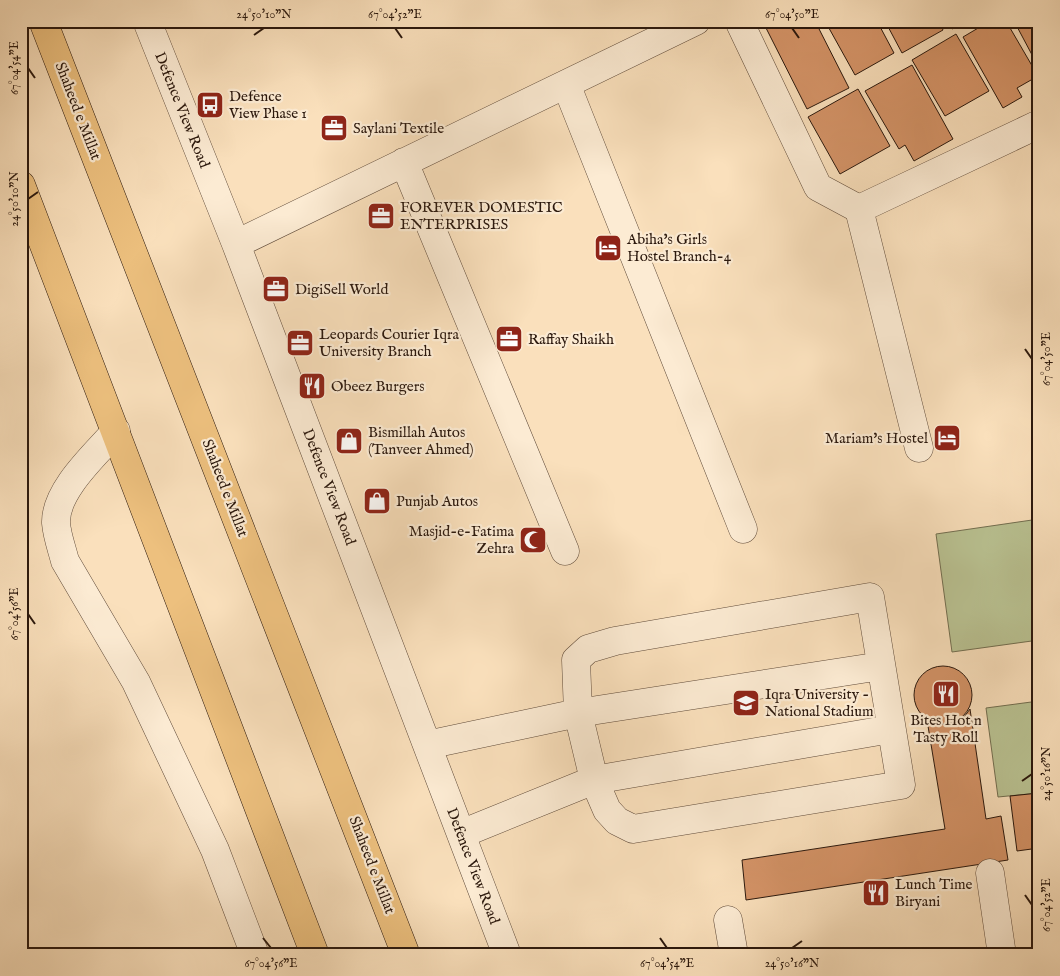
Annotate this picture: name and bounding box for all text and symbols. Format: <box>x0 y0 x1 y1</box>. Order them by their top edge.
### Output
text: 24°50'10"N <box>236 7 292 22</box>
text: 67°04'52"E <box>368 7 422 22</box>
text: 67°04'50"E <box>765 7 819 22</box>
text: 67°04'54"E <box>7 41 22 95</box>
street label: Defence View Road <box>150 49 214 172</box>
street label: Shaheed e Millat <box>51 59 105 163</box>
place label: Defence View Phase 1 <box>228 87 307 123</box>
bus stop icon: Defence View Phase 1 <box>195 90 225 120</box>
office icon: Saylani Textile <box>319 113 349 143</box>
place label: Saylani Textile <box>353 119 444 138</box>
text: 24°50'10"N <box>7 171 22 227</box>
place label: FOREVER DOMESTIC ENTERPRISES <box>400 198 563 234</box>
office icon: FOREVER DOMESTIC ENTERPRISES <box>366 201 396 231</box>
place label: Abiha's Girls Hostel Branch-4 <box>626 230 732 266</box>
hotel icon: Abiha's Girls Hostel Branch-4 <box>593 233 623 263</box>
office icon: DigiSell World <box>261 274 291 304</box>
place label: DigiSell World <box>295 280 389 299</box>
office icon: Raffay Shaikh <box>494 324 524 354</box>
place label: Leopards Courier Iqra University Branch <box>319 325 459 361</box>
office icon: Leopards Courier Iqra University Branch <box>285 328 315 358</box>
place label: Raffay Shaikh <box>528 330 614 349</box>
text: 67°04'50"E <box>1039 332 1054 386</box>
restaurant icon: Obeez Burgers <box>297 371 327 401</box>
place label: Obeez Burgers <box>331 377 424 396</box>
place label: Bismillah Autos (Tanveer Ahmed) <box>368 423 474 459</box>
hotel icon: Mariam's Hostel <box>932 423 962 453</box>
street label: Defence View Road <box>298 426 360 549</box>
shop icon: Bismillah Autos (Tanveer Ahmed) <box>334 426 364 456</box>
place label: Mariam's Hostel <box>825 429 929 448</box>
street label: Shaheed e Millat <box>198 436 252 540</box>
shop icon: Punjab Autos <box>362 486 392 516</box>
place label: Punjab Autos <box>396 492 478 511</box>
place label: Masjid-e-Fatima Zehra <box>409 522 515 558</box>
mosque icon: Masjid-e-Fatima Zehra <box>518 525 548 555</box>
text: 67°04'56"E <box>7 587 22 641</box>
restaurant icon: Bites Hot n Tasty Roll <box>931 679 961 709</box>
place label: Iqra University - National Stadium <box>765 685 874 721</box>
school or university icon: Iqra University - National Stadium <box>731 688 761 718</box>
place label: Bites Hot n Tasty Roll <box>910 711 982 747</box>
text: 24°50'16"N <box>1039 746 1054 801</box>
street label: Defence View Road <box>442 805 504 928</box>
street label: Shaheed e Millat <box>345 813 399 917</box>
place label: Lunch Time Biryani <box>895 875 973 911</box>
restaurant icon: Lunch Time Biryani <box>861 878 891 908</box>
text: 67°04'52"E <box>1039 878 1054 932</box>
text: 67°04'56"E <box>244 956 298 971</box>
text: 67°04'54"E <box>640 956 694 971</box>
text: 24°50'16"N <box>765 956 820 971</box>

